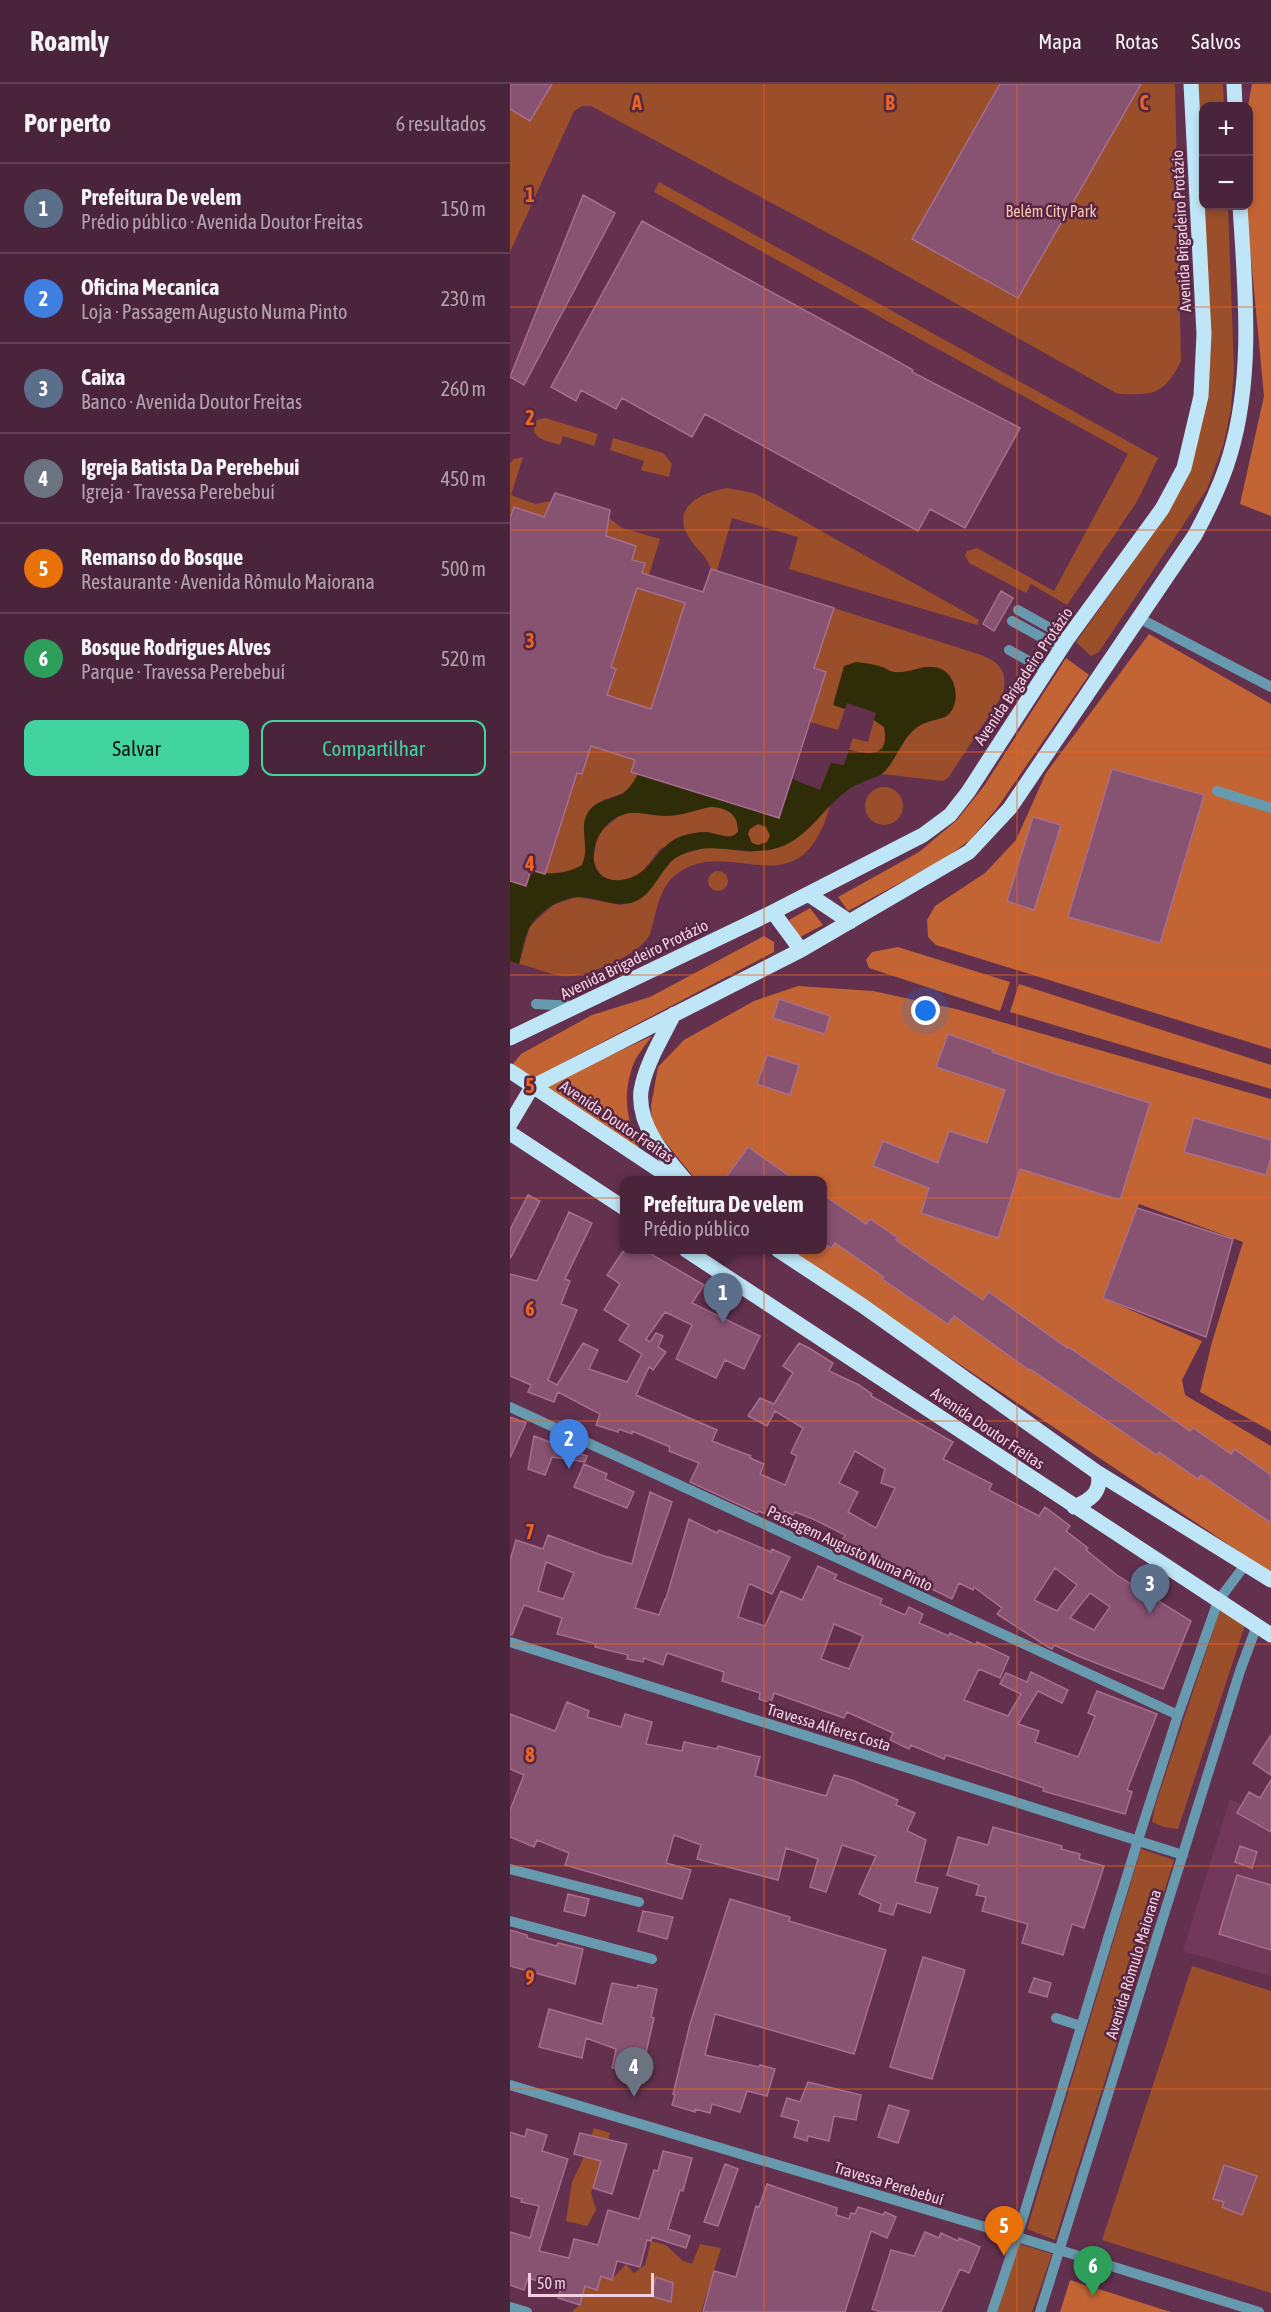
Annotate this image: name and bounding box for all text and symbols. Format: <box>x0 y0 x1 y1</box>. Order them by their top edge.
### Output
text: Roamly <box>30 25 109 57</box>
text: Mapa <box>1038 29 1082 53</box>
text: Rotas <box>1115 29 1158 53</box>
text: Salvos <box>1191 29 1241 53</box>
text: A <box>631 91 642 114</box>
text: B <box>885 91 895 114</box>
text: C <box>1140 91 1149 114</box>
map controls <box>1199 102 1253 210</box>
button: + <box>1199 102 1253 156</box>
text: Por perto <box>24 108 111 138</box>
text: 6 resultados <box>396 112 486 135</box>
street label: Avenida Brigadeiro Protázio <box>1168 149 1195 312</box>
button: − <box>1199 156 1253 210</box>
text: 1 <box>525 183 535 206</box>
text: Prefeitura De velem <box>81 184 241 210</box>
text: 1 <box>39 197 48 220</box>
text: 150 m <box>441 197 486 220</box>
park label: Belém City Park <box>1006 202 1096 221</box>
text: Prédio público · Avenida Doutor Freitas <box>81 210 363 233</box>
text: Oficina Mecanica <box>81 274 219 300</box>
text: 2 <box>39 287 48 310</box>
text: 230 m <box>441 287 486 310</box>
text: Loja · Passagem Augusto Numa Pinto <box>81 300 347 323</box>
text: Caixa <box>81 364 125 390</box>
text: 3 <box>39 377 48 400</box>
text: 260 m <box>441 377 486 400</box>
text: Banco · Avenida Doutor Freitas <box>81 390 302 413</box>
text: 2 <box>525 406 535 429</box>
text: Igreja Batista Da Perebebui <box>81 454 299 480</box>
text: 4 <box>39 467 48 490</box>
text: 450 m <box>441 467 486 490</box>
text: Igreja · Travessa Perebebuí <box>81 480 275 503</box>
text: Remanso do Bosque <box>81 544 243 570</box>
text: 5 <box>39 557 48 580</box>
text: 500 m <box>441 557 486 580</box>
text: Restaurante · Avenida Rômulo Maiorana <box>81 570 375 593</box>
street label: Avenida Brigadeiro Protázio <box>970 604 1077 749</box>
text: 3 <box>525 629 535 652</box>
text: Bosque Rodrigues Alves <box>81 634 271 660</box>
text: 6 <box>39 647 48 670</box>
text: 520 m <box>441 647 486 670</box>
text: Parque · Travessa Perebebuí <box>81 660 285 683</box>
button: Salvar <box>24 720 249 776</box>
button: Compartilhar <box>261 720 486 776</box>
text: 4 <box>524 852 535 875</box>
street label: Avenida Brigadeiro Protázio <box>557 915 711 1004</box>
your location <box>911 996 940 1025</box>
text: 5 <box>525 1074 535 1097</box>
street label: Avenida Doutor Freitas <box>557 1076 677 1166</box>
popup <box>620 1176 827 1254</box>
text: Prefeitura De velem <box>643 1191 804 1217</box>
text: Prédio público <box>643 1217 750 1240</box>
pin: 1 <box>704 1274 742 1323</box>
text: 6 <box>525 1297 535 1320</box>
street label: Avenida Doutor Freitas <box>928 1383 1048 1473</box>
pin: 2 <box>550 1420 588 1469</box>
street label: Passagem Augusto Numa Pinto <box>764 1502 936 1595</box>
text: 7 <box>525 1520 535 1543</box>
pin: 3 <box>1130 1564 1170 1614</box>
street label: Travessa Alferes Costa <box>765 1700 893 1754</box>
text: 8 <box>525 1743 535 1766</box>
street label: Avenida Rômulo Maiorana <box>1102 1887 1164 2041</box>
text: 9 <box>525 1966 535 1989</box>
pin: 4 <box>614 2048 654 2097</box>
street label: Travessa Perebebuí <box>832 2158 946 2208</box>
pin: 5 <box>984 2206 1024 2256</box>
pin: 6 <box>1074 2246 1112 2296</box>
scale bar <box>528 2270 654 2298</box>
text: 50 m <box>537 2274 566 2292</box>

